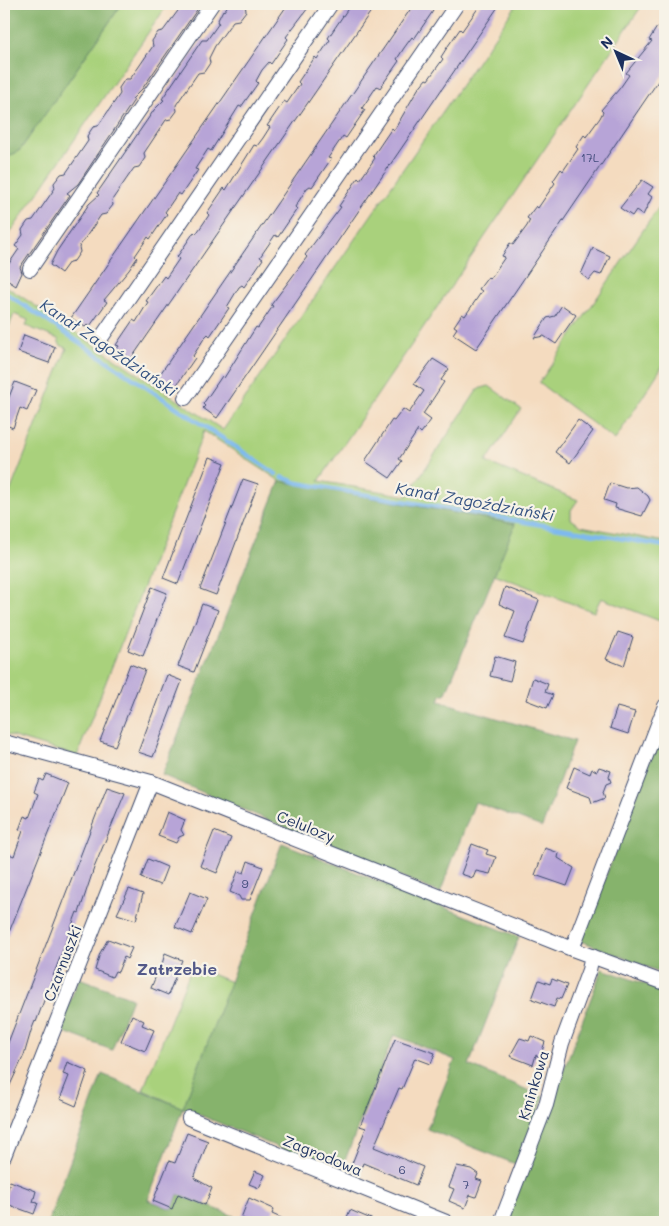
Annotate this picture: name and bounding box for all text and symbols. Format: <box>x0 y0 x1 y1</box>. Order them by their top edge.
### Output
north arrow <box>592 28 642 78</box>
text: N <box>596 32 617 53</box>
house number: 17L <box>581 149 600 165</box>
water label: Kanał Zagoździański <box>36 293 182 401</box>
water label: Kanał Zagoździański <box>394 477 556 525</box>
street label: Celulozy <box>274 805 338 847</box>
house number: 9 <box>241 875 249 891</box>
street label: Czarnuszki <box>38 922 86 1004</box>
district label: Zatrzebie <box>137 958 217 979</box>
street label: Kminkowa <box>513 1048 553 1122</box>
street label: Zagrodowa <box>280 1130 366 1180</box>
house number: 6 <box>398 1161 406 1177</box>
house number: 7 <box>463 1176 470 1192</box>

